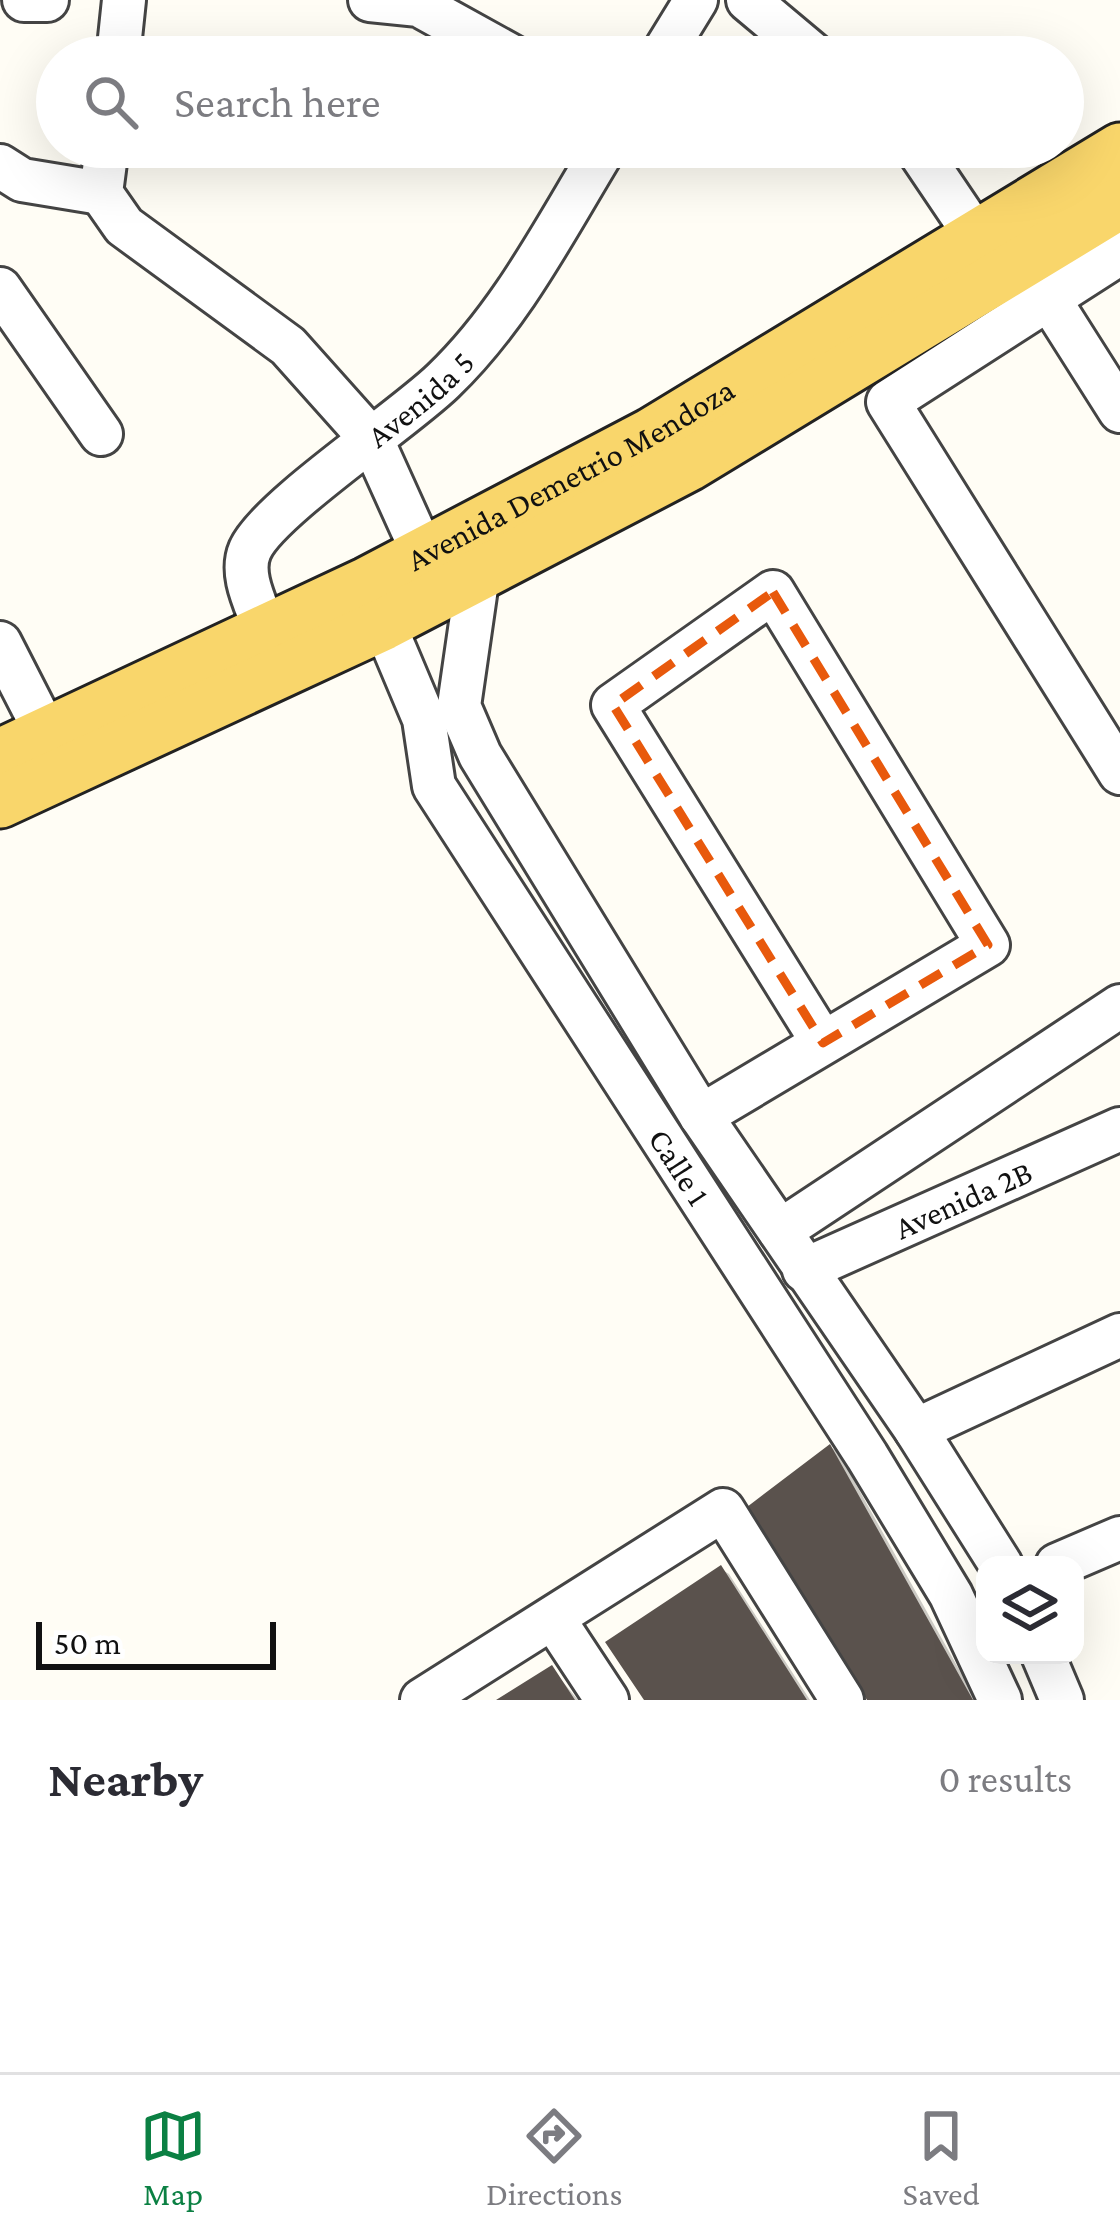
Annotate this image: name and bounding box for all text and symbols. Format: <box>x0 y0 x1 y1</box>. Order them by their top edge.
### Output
search box <box>36 36 1084 168</box>
icon: search <box>78 69 144 135</box>
text: Search here <box>174 77 381 127</box>
street label: Avenida 5 <box>360 344 481 455</box>
street label: Avenida Demetrio Mendoza <box>401 370 741 578</box>
street label: Calle 1 <box>641 1122 718 1212</box>
street label: Avenida 2B <box>889 1153 1038 1246</box>
map controls <box>976 1556 1084 1664</box>
button: layers <box>976 1556 1084 1664</box>
scale bar <box>36 1616 276 1669</box>
text: 50 m <box>54 1624 121 1661</box>
text: Nearby <box>48 1750 203 1807</box>
text: 0 results <box>938 1757 1072 1800</box>
tab: Map <box>140 2103 206 2212</box>
tab: Directions <box>486 2103 623 2212</box>
tab: Saved <box>903 2103 980 2212</box>

